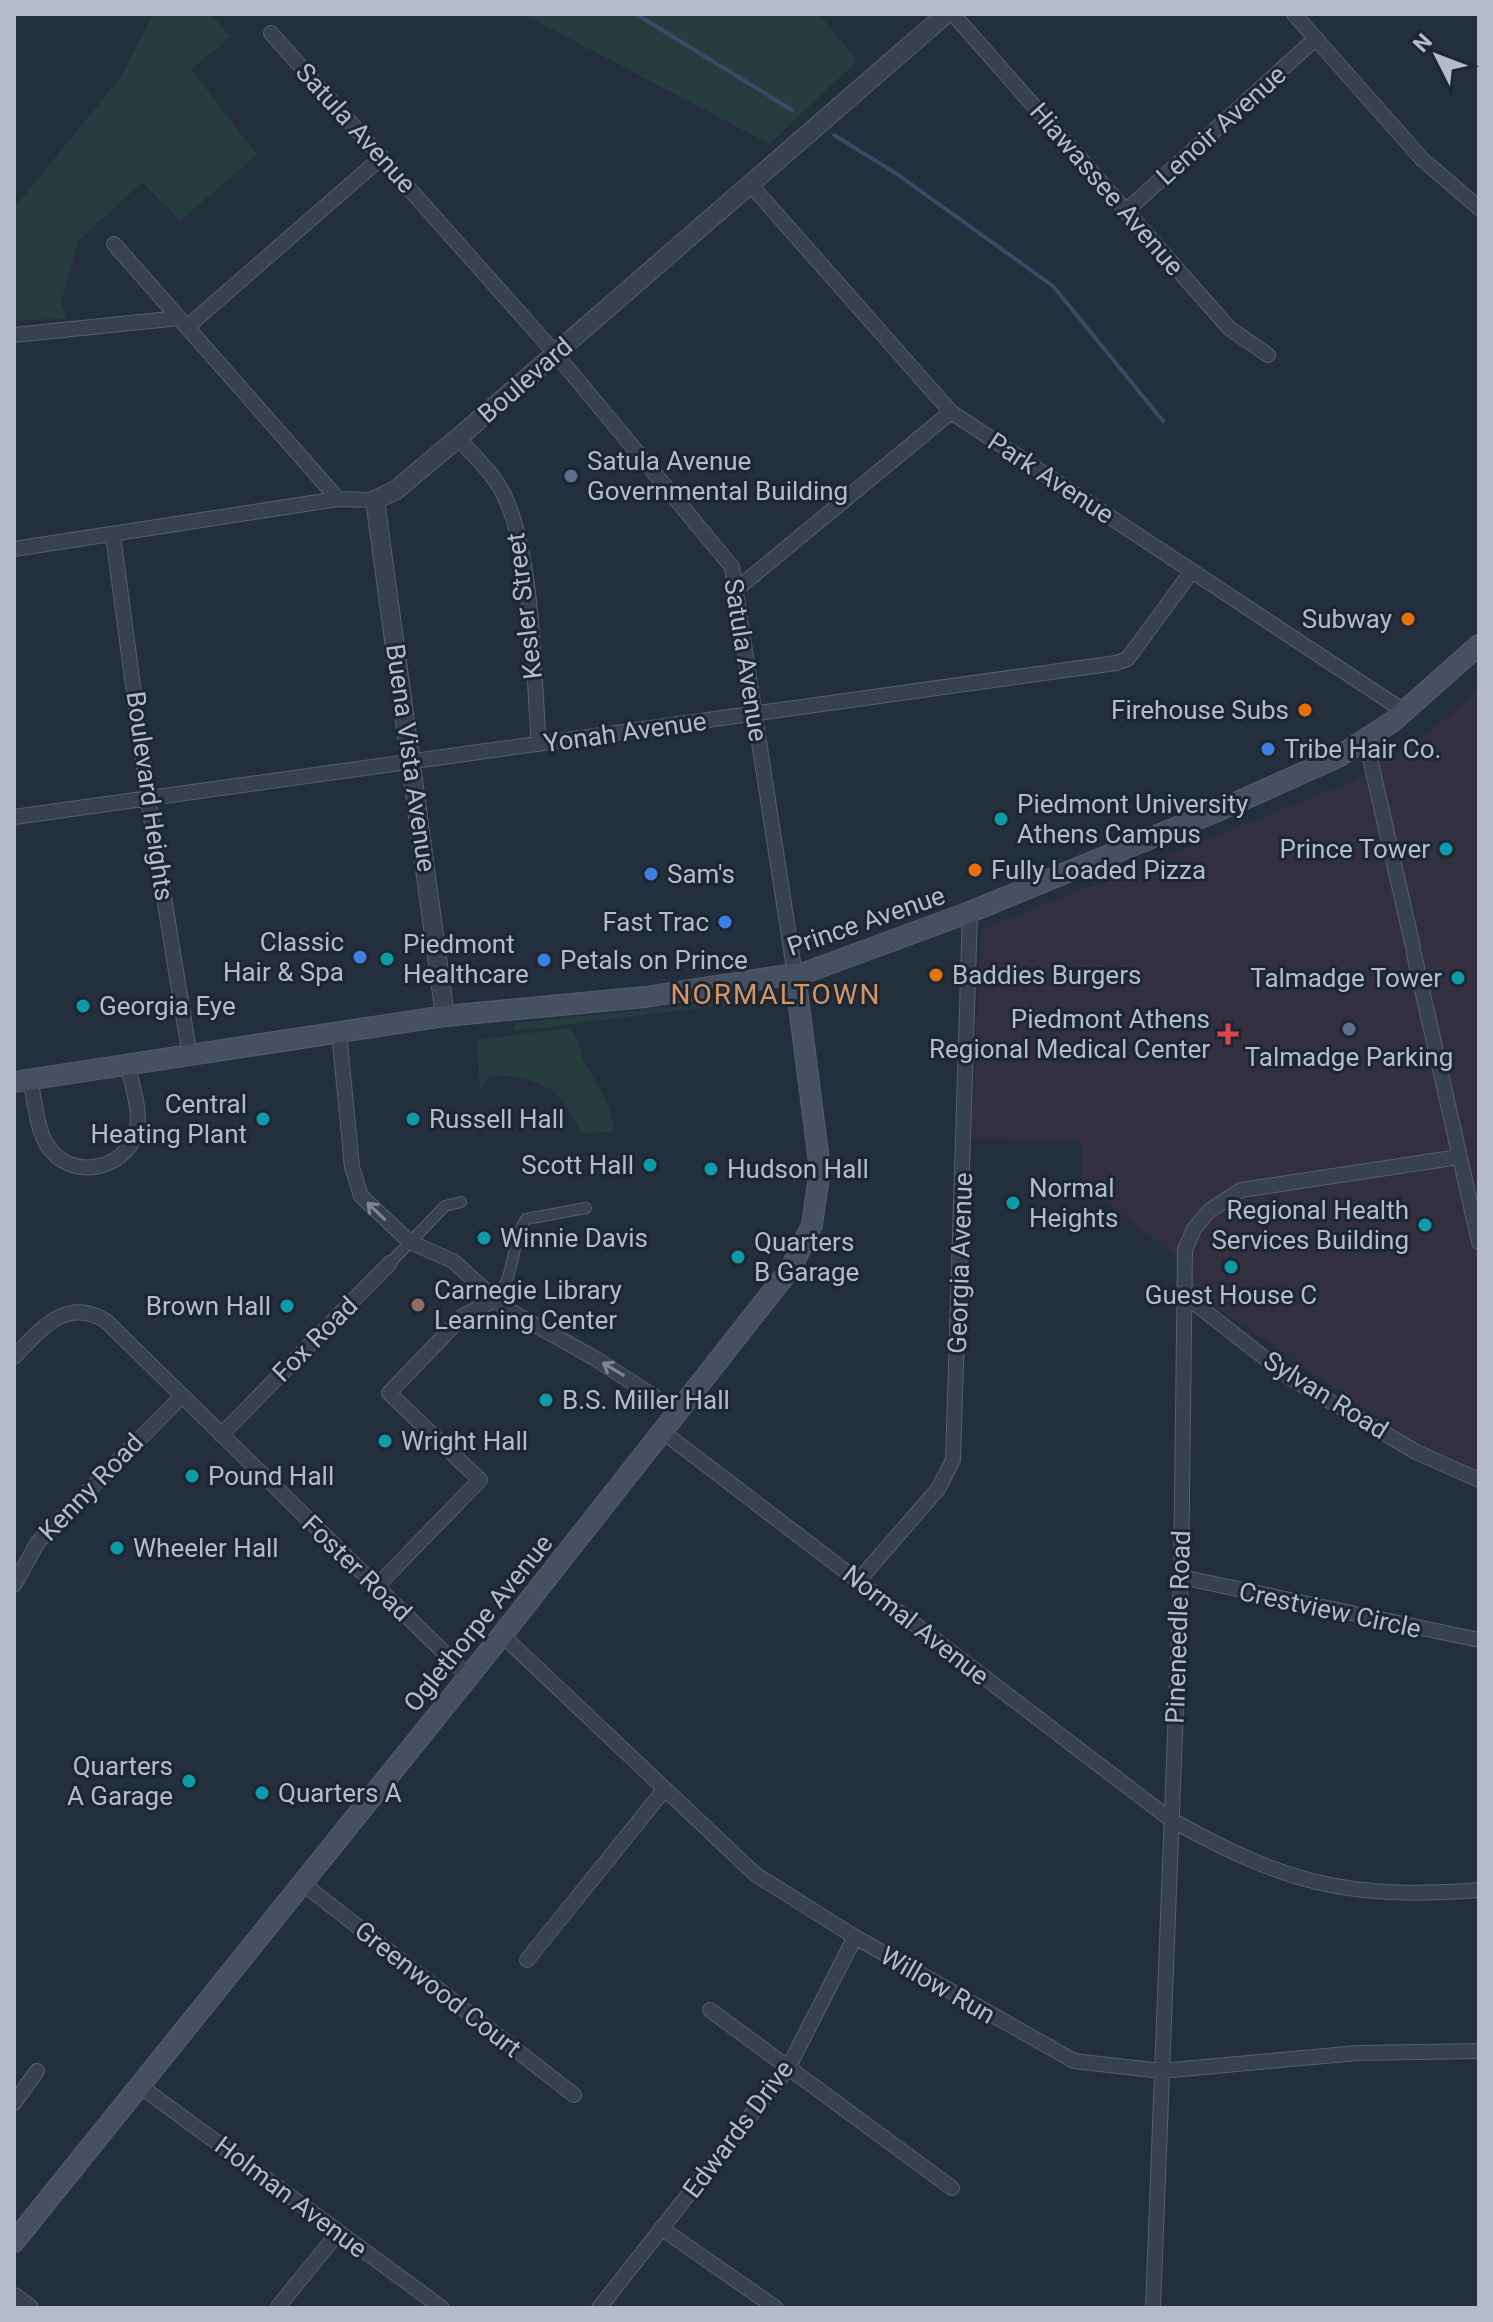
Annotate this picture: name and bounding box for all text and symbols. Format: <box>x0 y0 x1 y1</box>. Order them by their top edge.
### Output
north arrow <box>1397 16 1477 96</box>
text: N <box>1408 29 1437 57</box>
street label: Satula Avenue <box>290 57 422 199</box>
street label: Lenoir Avenue <box>1150 59 1292 191</box>
street label: Hiawassee Avenue <box>1024 97 1190 281</box>
street label: Boulevard <box>472 331 578 429</box>
street label: Park Avenue <box>982 426 1120 530</box>
place label: Satula Avenue Governmental Building <box>587 446 848 506</box>
marker: Satula Avenue Governmental Building <box>562 467 580 485</box>
street label: Kesler Street <box>500 531 548 681</box>
street label: Satula Avenue <box>718 576 774 744</box>
place label: Subway <box>1302 604 1392 634</box>
marker: Subway <box>1399 610 1417 628</box>
street label: Buena Vista Avenue <box>380 642 442 874</box>
street label: Boulevard Heights <box>120 689 180 903</box>
place label: Firehouse Subs <box>1111 695 1289 725</box>
marker: Firehouse Subs <box>1296 701 1314 719</box>
street label: Yonah Avenue <box>542 706 708 758</box>
place label: Tribe Hair Co. <box>1284 734 1441 764</box>
marker: Tribe Hair Co. <box>1259 740 1277 758</box>
place label: Piedmont University Athens Campus <box>1017 789 1248 849</box>
marker: Piedmont University Athens Campus <box>992 810 1010 828</box>
place label: Prince Tower <box>1280 834 1430 864</box>
marker: Prince Tower <box>1437 840 1455 858</box>
place label: Fully Loaded Pizza <box>991 855 1206 885</box>
place label: Sam's <box>667 859 735 889</box>
marker: Fully Loaded Pizza <box>966 861 984 879</box>
marker: Sam's <box>642 865 660 883</box>
street label: Prince Avenue <box>783 880 949 962</box>
place label: Fast Trac <box>602 907 709 937</box>
marker: Fast Trac <box>716 913 734 931</box>
place label: Classic Hair & Spa <box>223 927 344 987</box>
place label: Piedmont Healthcare <box>403 929 529 989</box>
place label: Petals on Prince <box>560 945 748 975</box>
marker: Classic Hair & Spa <box>351 948 369 966</box>
marker: Piedmont Healthcare <box>378 950 396 968</box>
marker: Petals on Prince <box>535 951 553 969</box>
place label: Baddies Burgers <box>952 960 1141 990</box>
place label: Talmadge Tower <box>1250 963 1442 993</box>
marker: Baddies Burgers <box>927 966 945 984</box>
marker: Talmadge Tower <box>1449 969 1467 987</box>
district label: NORMALTOWN <box>670 978 882 1011</box>
place label: Georgia Eye <box>99 991 236 1021</box>
marker: Georgia Eye <box>74 997 92 1015</box>
place label: Piedmont Athens Regional Medical Center <box>929 1004 1210 1064</box>
marker: Talmadge Parking <box>1340 1020 1358 1038</box>
marker: Piedmont Athens Regional Medical Center <box>1217 1023 1239 1045</box>
place label: Talmadge Parking <box>1245 1042 1453 1072</box>
place label: Central Heating Plant <box>91 1089 247 1149</box>
place label: Russell Hall <box>429 1104 564 1134</box>
marker: Central Heating Plant <box>254 1110 272 1128</box>
marker: Russell Hall <box>404 1110 422 1128</box>
place label: Scott Hall <box>521 1150 634 1180</box>
place label: Hudson Hall <box>727 1154 869 1184</box>
marker: Scott Hall <box>641 1156 659 1174</box>
marker: Hudson Hall <box>702 1160 720 1178</box>
street label: Georgia Avenue <box>942 1172 978 1354</box>
place label: Normal Heights <box>1029 1173 1119 1233</box>
marker: Normal Heights <box>1004 1194 1022 1212</box>
place label: Regional Health Services Building <box>1211 1195 1409 1255</box>
one-way arrow <box>366 1201 386 1220</box>
marker: Regional Health Services Building <box>1416 1216 1434 1234</box>
place label: Winnie Davis <box>500 1223 648 1253</box>
place label: Quarters B Garage <box>754 1227 859 1287</box>
marker: Winnie Davis <box>475 1229 493 1247</box>
marker: Quarters B Garage <box>729 1248 747 1266</box>
marker: Guest House C <box>1222 1258 1240 1276</box>
place label: Carnegie Library Learning Center <box>434 1275 622 1335</box>
place label: Guest House C <box>1145 1280 1317 1310</box>
street label: Fox Road <box>266 1290 364 1388</box>
place label: Brown Hall <box>146 1291 271 1321</box>
marker: Carnegie Library Learning Center <box>409 1296 427 1314</box>
marker: Brown Hall <box>278 1297 296 1315</box>
street label: Sylvan Road <box>1258 1345 1394 1445</box>
one-way arrow <box>602 1361 625 1377</box>
place label: B.S. Miller Hall <box>562 1385 730 1415</box>
marker: B.S. Miller Hall <box>537 1391 555 1409</box>
place label: Wright Hall <box>401 1426 528 1456</box>
street label: Kenny Road <box>33 1427 149 1547</box>
marker: Wright Hall <box>376 1432 394 1450</box>
place label: Pound Hall <box>208 1461 334 1491</box>
marker: Pound Hall <box>183 1467 201 1485</box>
street label: Foster Road <box>296 1509 418 1627</box>
street label: Oglethorpe Avenue <box>397 1528 559 1718</box>
street label: Pineneedle Road <box>1160 1530 1196 1724</box>
place label: Wheeler Hall <box>133 1533 279 1563</box>
marker: Wheeler Hall <box>108 1539 126 1557</box>
street label: Normal Avenue <box>837 1559 995 1691</box>
street label: Crestview Circle <box>1236 1576 1424 1644</box>
place label: Quarters A Garage <box>67 1751 173 1811</box>
marker: Quarters A Garage <box>180 1772 198 1790</box>
place label: Quarters A <box>278 1778 402 1808</box>
marker: Quarters A <box>253 1784 271 1802</box>
street label: Greenwood Court <box>349 1915 527 2063</box>
street label: Willow Run <box>875 1940 1001 2030</box>
street label: Edwards Drive <box>677 2054 799 2204</box>
street label: Holman Avenue <box>209 2130 373 2264</box>

